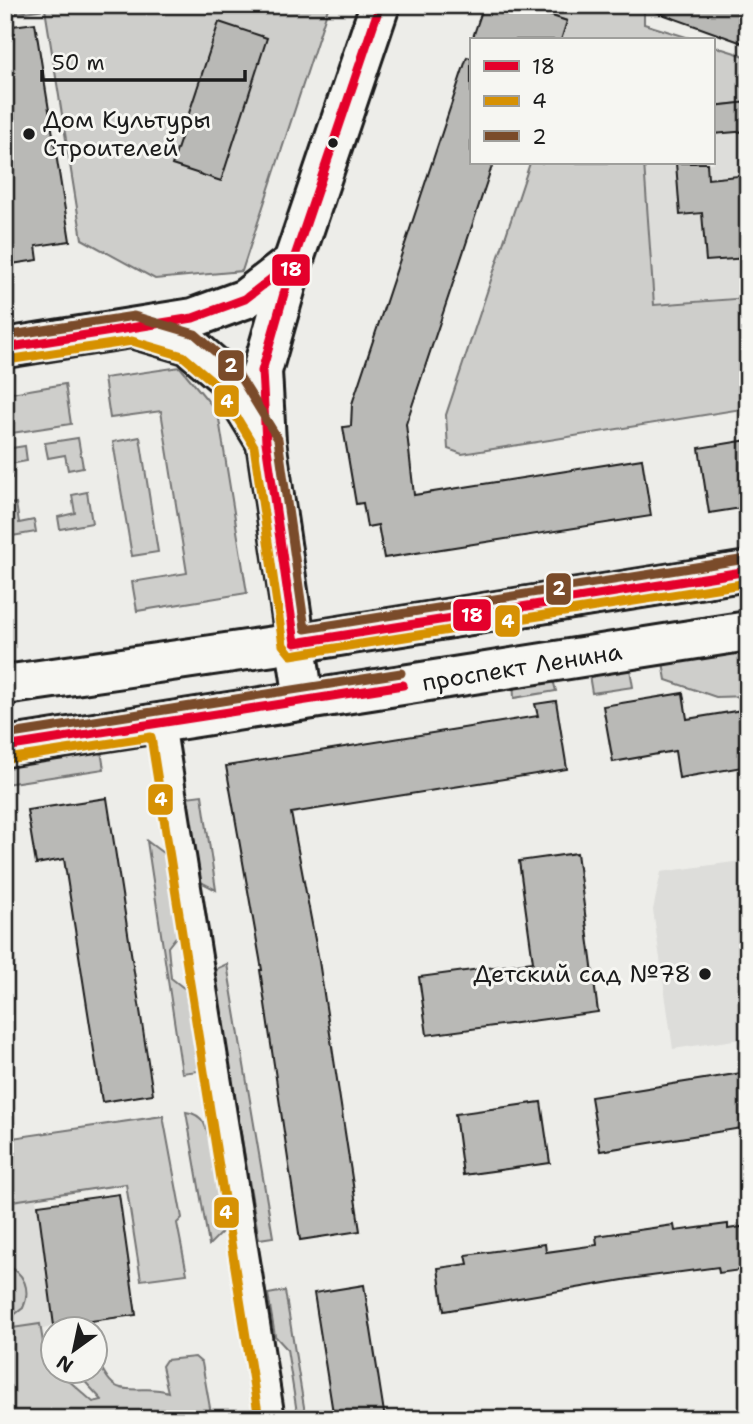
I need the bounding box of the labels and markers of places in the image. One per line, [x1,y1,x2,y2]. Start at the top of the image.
place label: Дом Культуры Строителей [43,104,211,164]
marker: Дом Культуры Строителей [21,126,37,142]
unlabelled marker [326,136,340,150]
place label: Детский сад №78 [473,958,691,990]
marker: Детский сад №78 [697,966,713,982]

